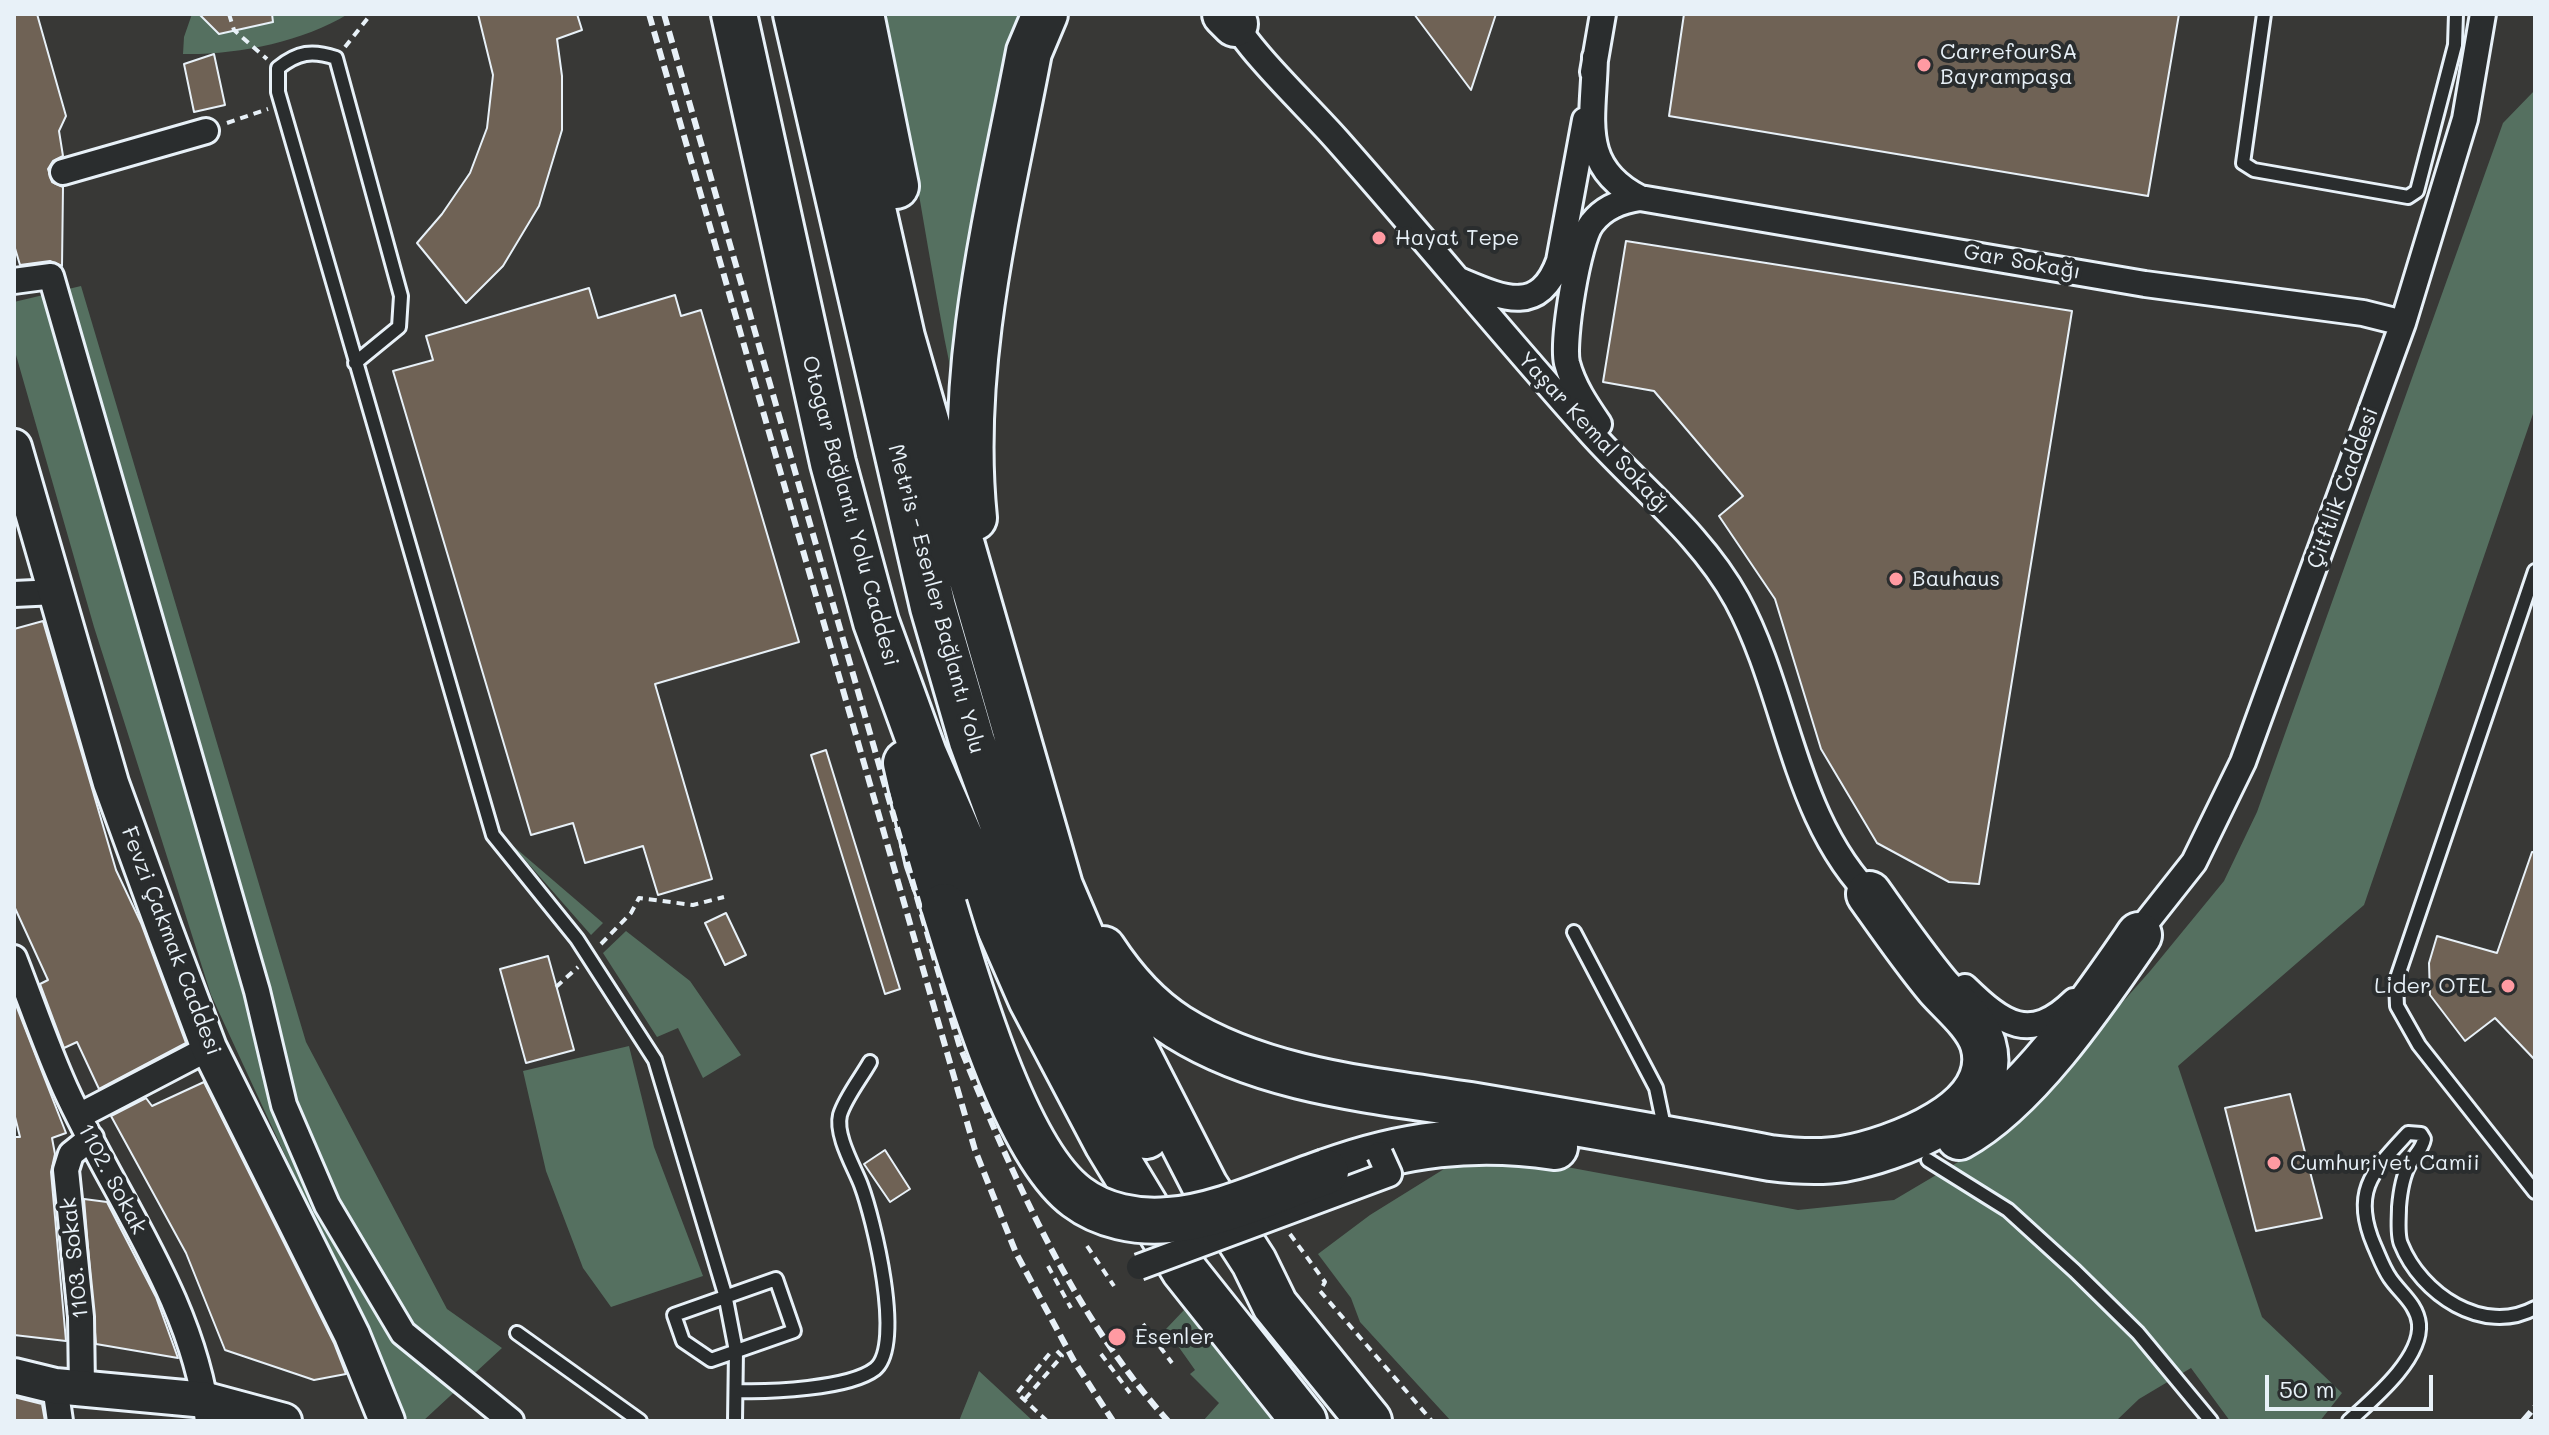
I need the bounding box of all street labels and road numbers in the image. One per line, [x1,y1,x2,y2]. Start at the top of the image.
street label: Gar Sokağı [1961,239,2083,285]
street label: Yaşar Kemal Sokağı [1512,347,1676,519]
street label: Otogar Bağlantı Yolu Caddesi [796,353,904,669]
street label: Çitftlik Caddesi [2302,404,2384,572]
street label: Metris - Esenler Bağlantı Yolu [882,441,990,757]
street label: Fevzi Çakmak Caddesi [115,823,227,1059]
street label: 1102. Sokak [72,1119,152,1239]
street label: 1103. Sokak [55,1196,95,1320]

